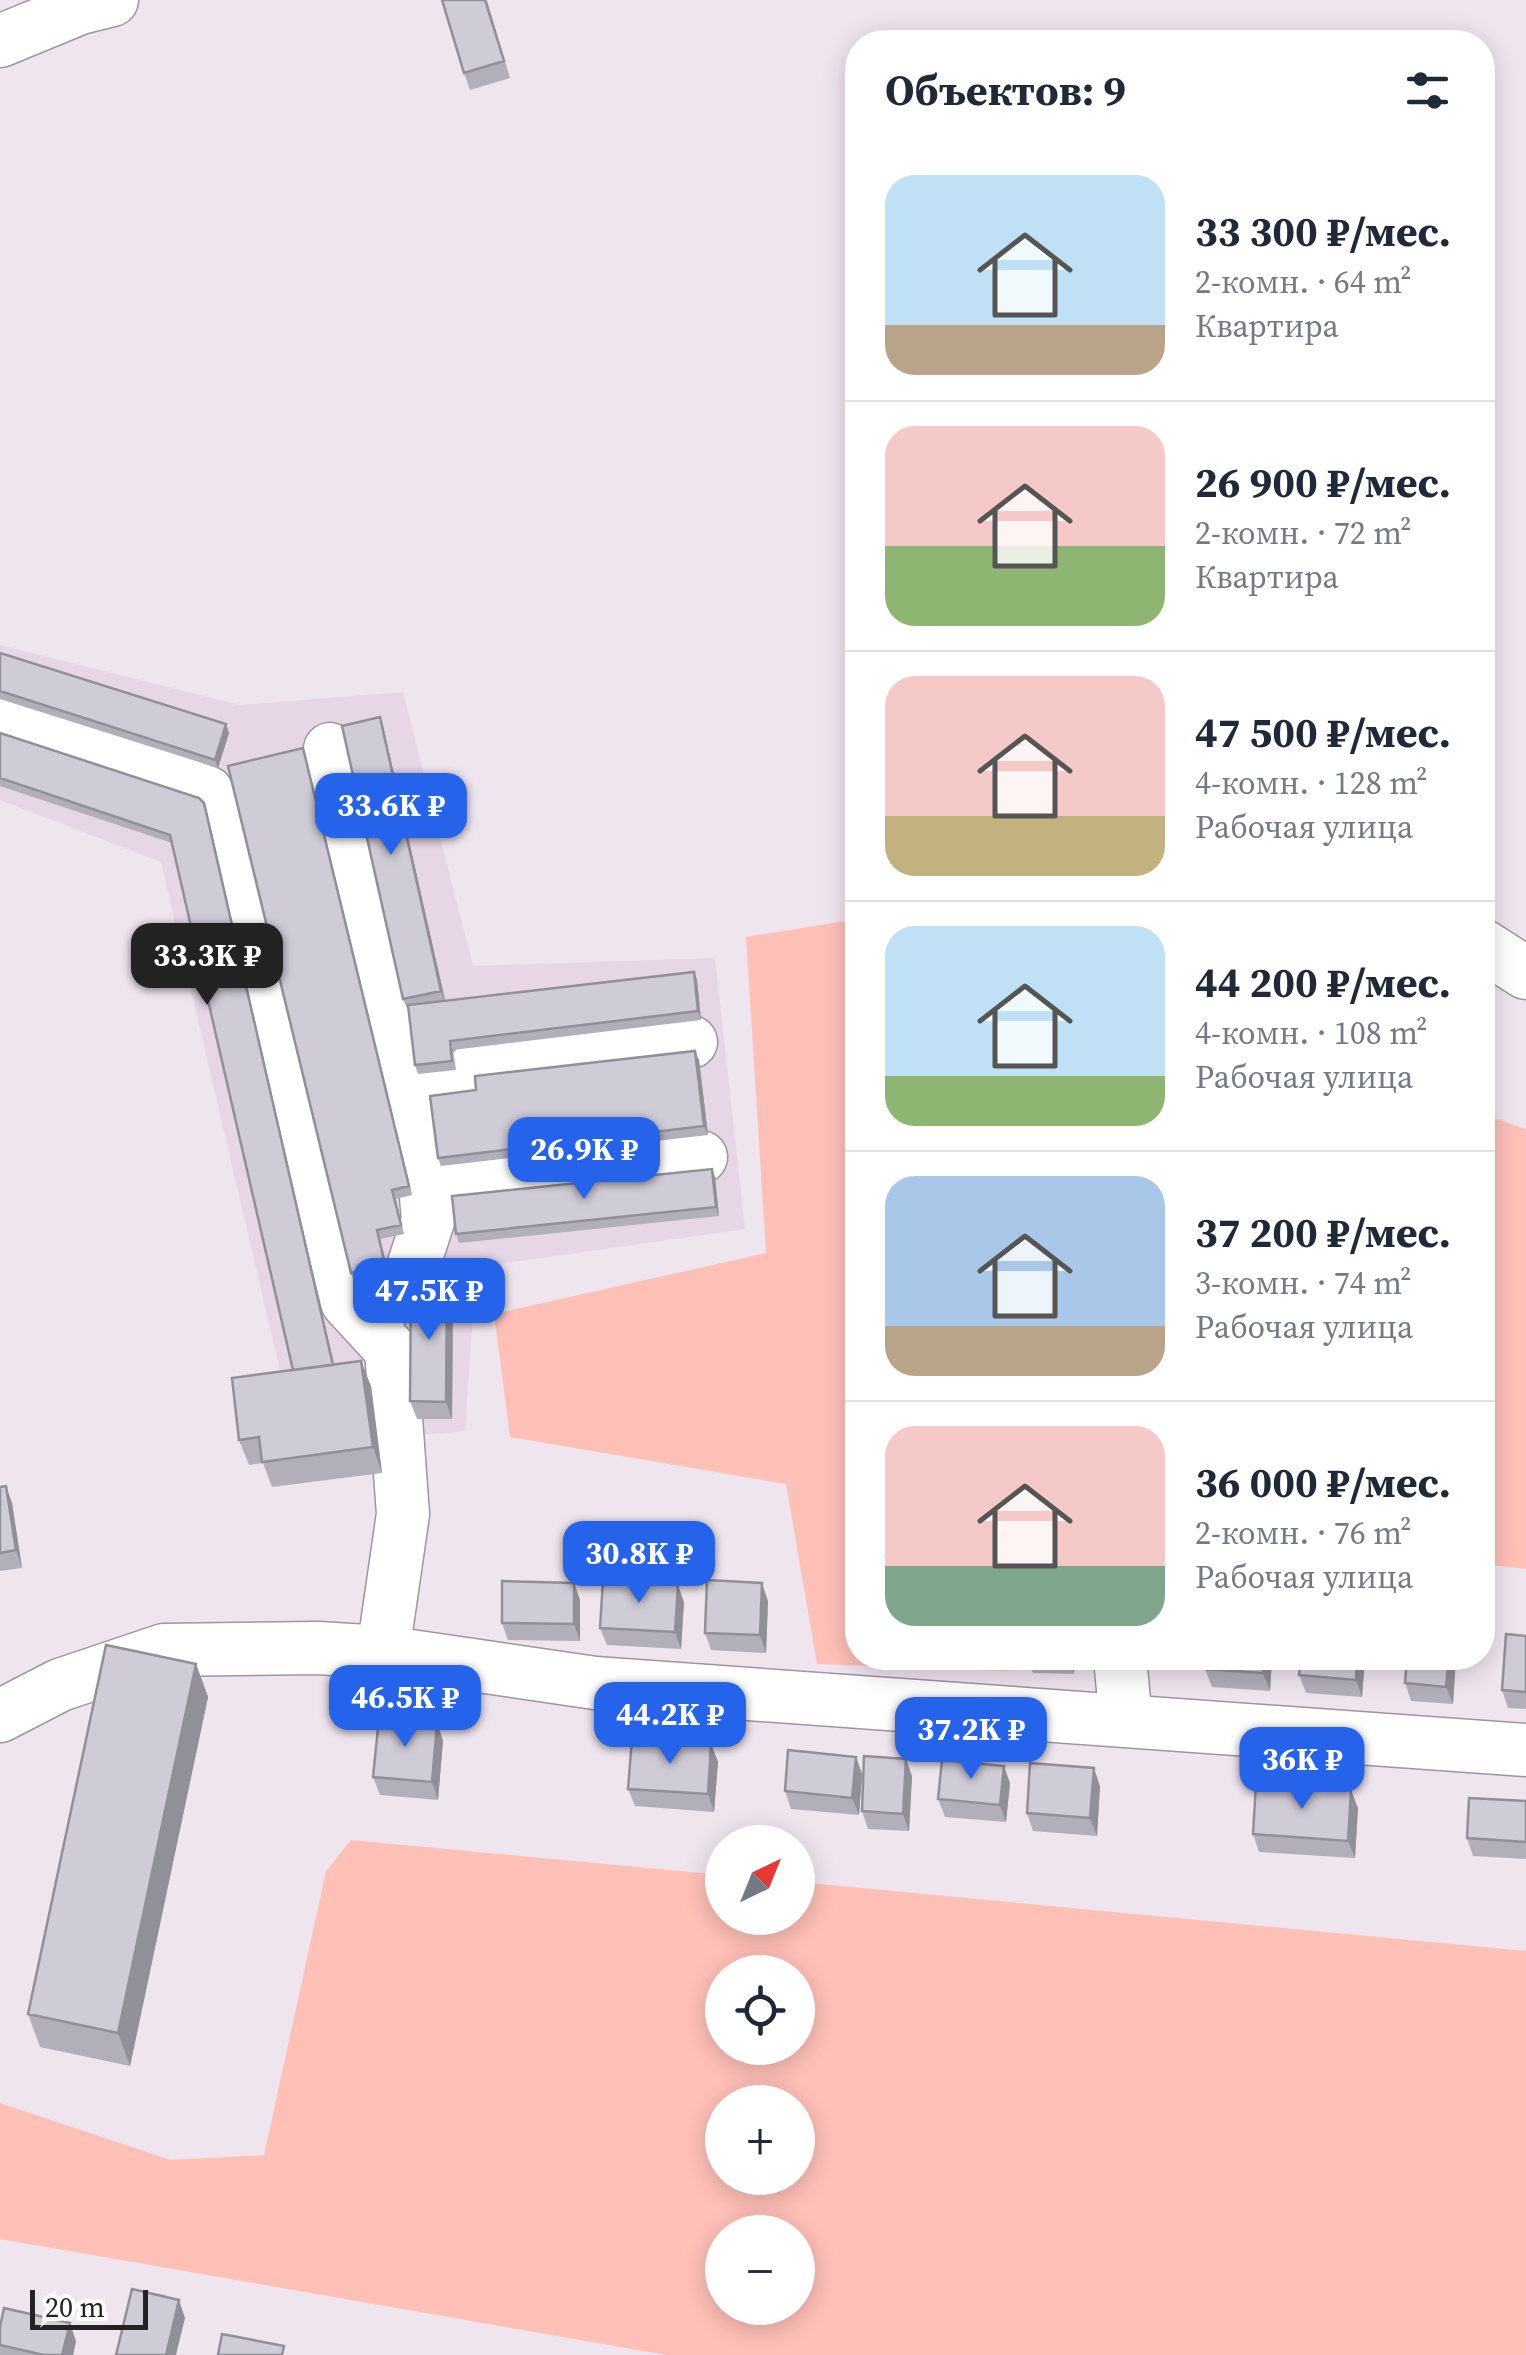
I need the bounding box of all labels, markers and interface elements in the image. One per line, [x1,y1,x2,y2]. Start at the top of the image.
text: Объектов: 9 [885,61,1126,119]
icon: filters [1400,63,1455,118]
text: 33 300 ₽/мес. [1195,202,1451,260]
icon: home [965,215,1085,335]
text: 2-комн. · 64 m² [1195,260,1412,304]
text: Квартира [1195,304,1339,348]
text: 26 900 ₽/мес. [1195,453,1451,511]
icon: home [965,466,1085,586]
text: 2-комн. · 72 m² [1195,511,1412,555]
text: Квартира [1195,555,1339,599]
text: 47 500 ₽/мес. [1195,703,1451,761]
icon: home [965,716,1085,836]
text: 4-комн. · 128 m² [1195,761,1428,805]
pin: 33.6K ₽ [299,773,483,858]
text: 33.6K ₽ [337,783,445,827]
text: Рабочая улица [1195,805,1413,849]
pin: 33.3K ₽ [115,923,299,1008]
text: 33.3K ₽ [153,933,261,977]
text: 44 200 ₽/мес. [1195,953,1451,1011]
icon: home [965,966,1085,1086]
text: 4-комн. · 108 m² [1195,1011,1428,1055]
text: Рабочая улица [1195,1055,1413,1099]
pin: 26.9K ₽ [492,1117,676,1202]
text: 26.9K ₽ [530,1127,638,1171]
text: 37 200 ₽/мес. [1195,1203,1451,1261]
icon: home [965,1216,1085,1336]
pin: 47.5K ₽ [337,1258,521,1343]
text: 3-комн. · 74 m² [1195,1261,1412,1305]
text: 47.5K ₽ [375,1268,483,1312]
text: Рабочая улица [1195,1305,1413,1349]
text: 36 000 ₽/мес. [1195,1453,1451,1511]
icon: home [965,1466,1085,1586]
text: 2-комн. · 76 m² [1195,1511,1412,1555]
pin: 30.8K ₽ [547,1521,731,1606]
text: 30.8K ₽ [585,1531,693,1575]
text: Рабочая улица [1195,1555,1413,1599]
pin: 46.5K ₽ [313,1665,497,1750]
text: 46.5K ₽ [351,1675,459,1719]
pin: 44.2K ₽ [578,1682,762,1767]
text: 44.2K ₽ [616,1692,724,1736]
pin: 37.2K ₽ [879,1697,1063,1782]
text: 37.2K ₽ [917,1707,1025,1751]
pin: 36K ₽ [1232,1727,1372,1812]
text: 36K ₽ [1261,1737,1343,1781]
north arrow [705,1825,815,1935]
map controls [705,1825,815,2325]
button: locate [705,1955,815,2065]
button: + [705,2085,815,2195]
button: − [705,2215,815,2325]
scale bar [30,2285,148,2330]
text: 20 m [45,2288,105,2326]

